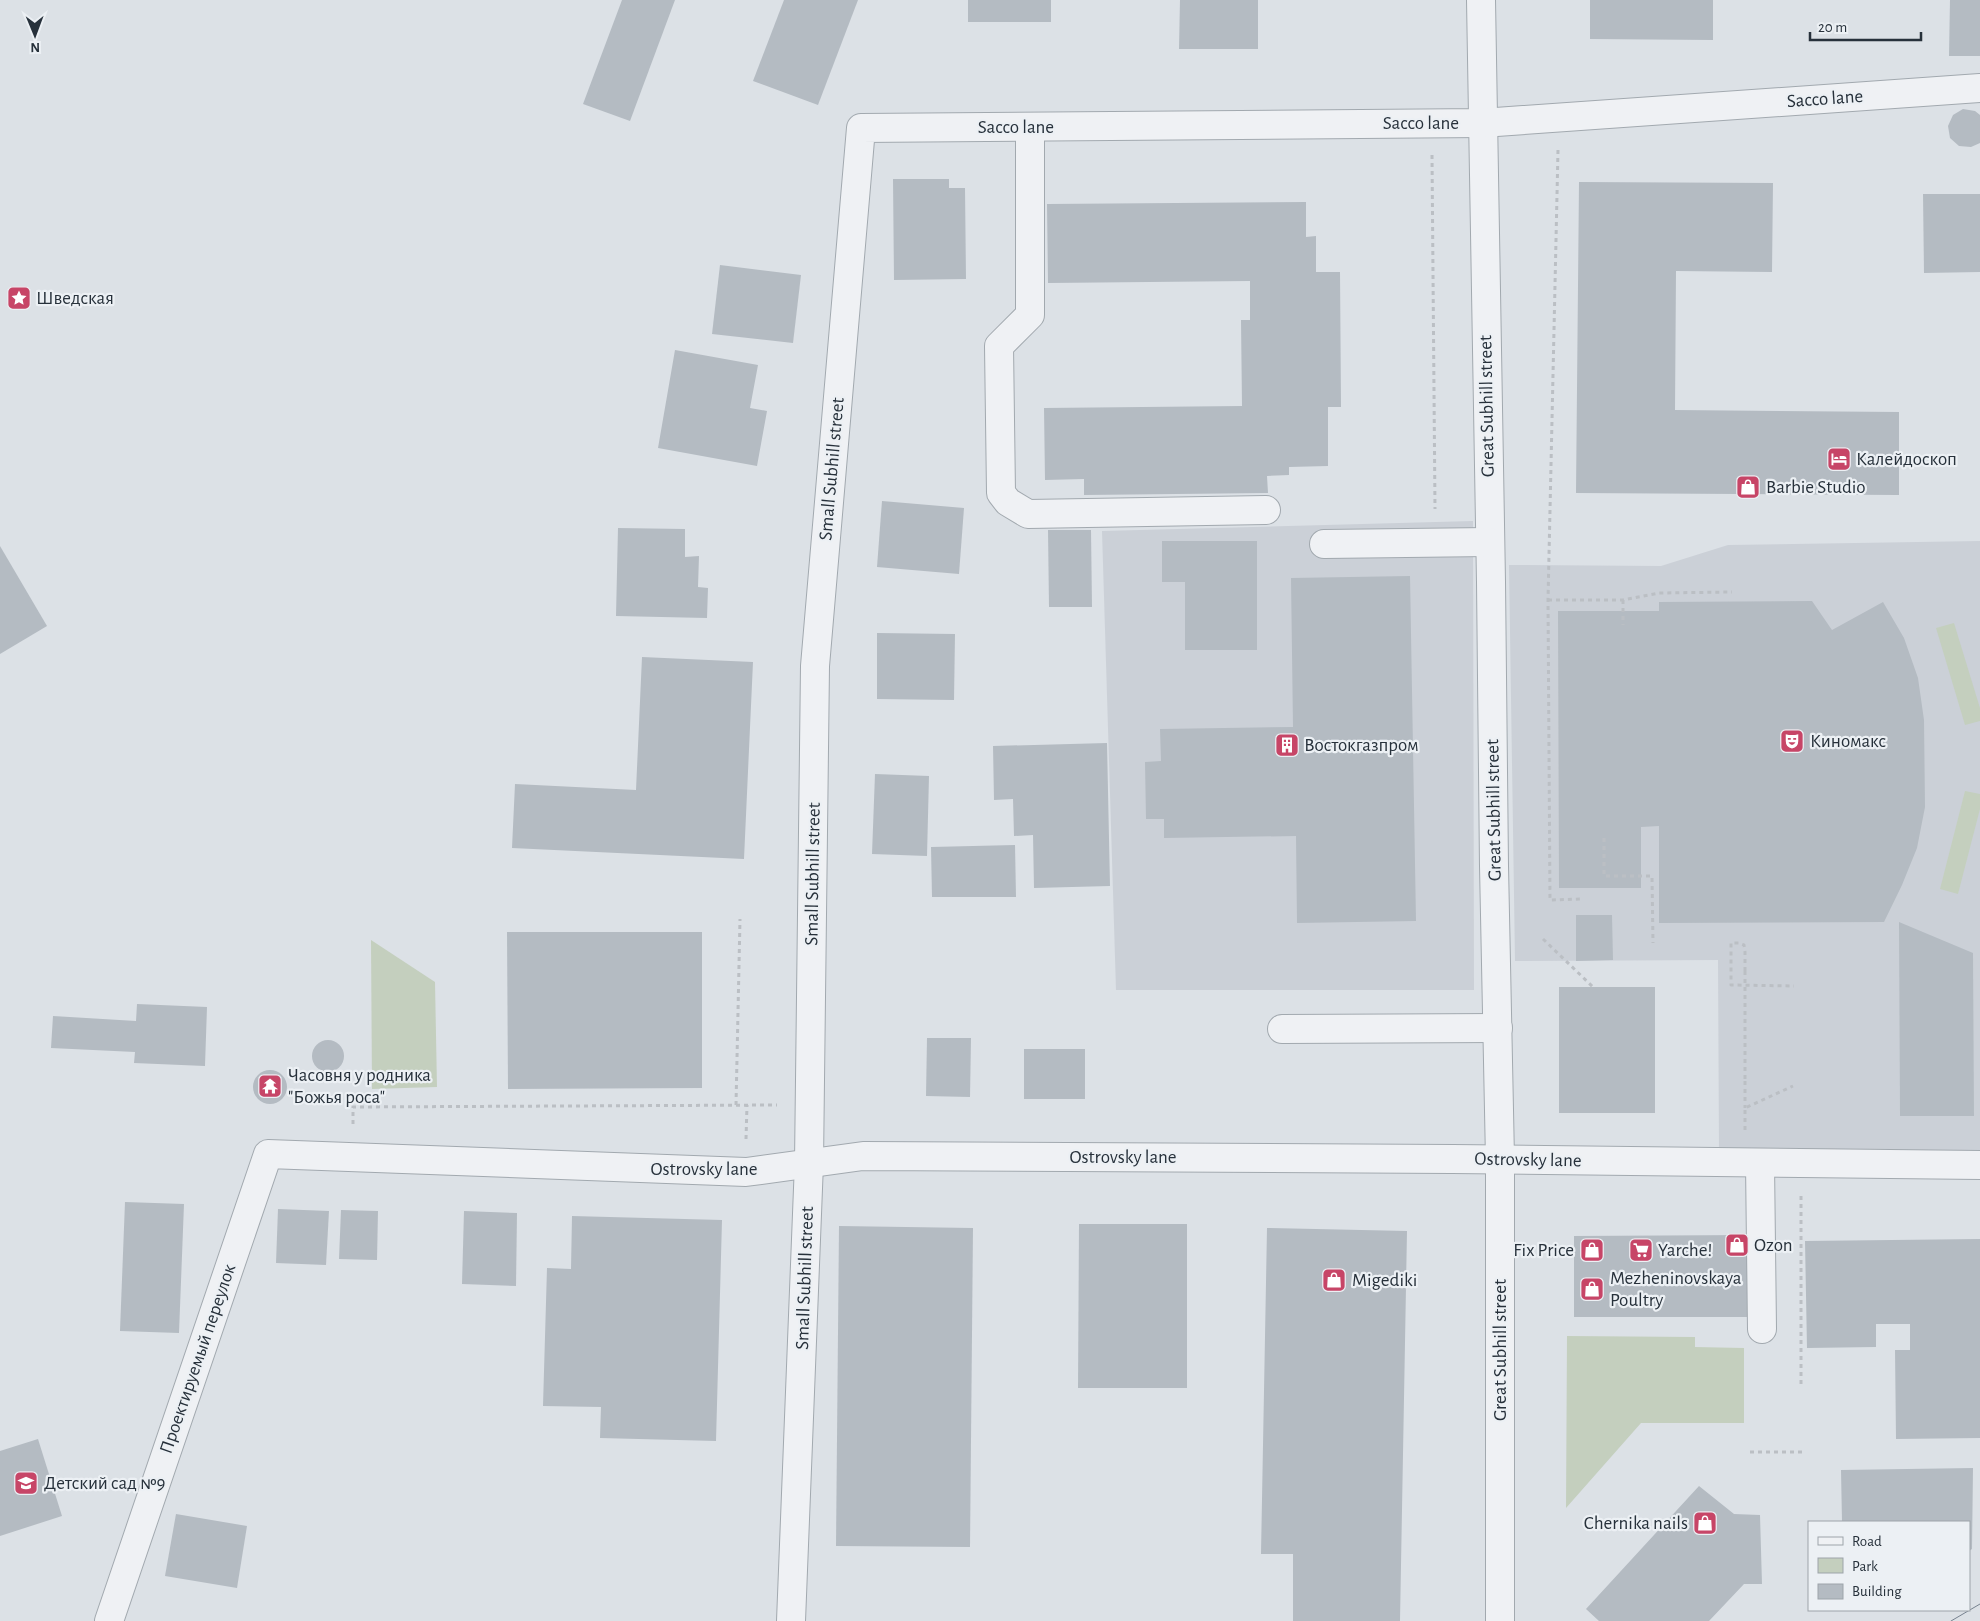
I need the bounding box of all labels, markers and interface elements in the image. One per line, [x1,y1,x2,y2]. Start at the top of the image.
north arrow [10,10,60,60]
scale bar [1810,10,1921,42]
text: 20 m [1818,20,1847,35]
text: N [30,40,40,54]
street label: Sacco lane [1786,87,1864,111]
street label: Sacco lane [1383,114,1459,133]
street label: Sacco lane [978,118,1054,137]
place icon: Шведская [6,285,32,311]
place label: Шведская [36,289,114,308]
street label: Great Subhill street [1476,335,1498,477]
street label: Small Subhill street [816,397,848,541]
hotel icon: Калейдоскоп [1826,446,1852,472]
place label: Калейдоскоп [1856,450,1957,469]
shop icon: Barbie Studio [1735,474,1761,500]
place label: Barbie Studio [1766,478,1866,497]
theatre icon: Киномакс [1779,728,1805,754]
building icon: Востокгазпром [1274,732,1300,758]
place label: Киномакс [1810,732,1886,751]
place label: Востокгазпром [1304,736,1419,755]
street label: Great Subhill street [1483,739,1505,881]
street label: Small Subhill street [802,802,824,946]
place label: Часовня у родника "Божья роса" [288,1066,431,1107]
temple icon: Часовня у родника "Божья роса" [257,1073,283,1099]
street label: Ostrovsky lane [1069,1148,1177,1167]
street label: Ostrovsky lane [1474,1150,1582,1170]
street label: Ostrovsky lane [650,1160,758,1179]
street label: Small Subhill street [793,1206,817,1350]
shop icon: Ozon [1724,1232,1750,1258]
place label: Ozon [1754,1236,1793,1255]
shop icon: Fix Price [1579,1237,1605,1263]
supermarket icon: Yarche! [1628,1237,1654,1263]
place label: Fix Price [1513,1241,1574,1260]
place label: Yarche! [1658,1241,1712,1260]
street label: Проектируемый переулок [157,1261,240,1456]
shop icon: Migediki [1321,1267,1347,1293]
place label: Mezheninovskaya Poultry [1610,1269,1742,1310]
place label: Migediki [1352,1271,1417,1290]
shop icon: Mezheninovskaya Poultry [1579,1276,1605,1302]
street label: Great Subhill street [1491,1279,1510,1421]
school or university icon: Детский сад №9 [13,1470,39,1496]
place label: Детский сад №9 [44,1474,165,1493]
shop icon: Chernika nails [1692,1510,1718,1536]
place label: Chernika nails [1584,1514,1688,1533]
legend [1808,1521,1970,1611]
text: Road [1852,1534,1882,1549]
text: Park [1852,1559,1878,1574]
text: Building [1852,1584,1902,1599]

